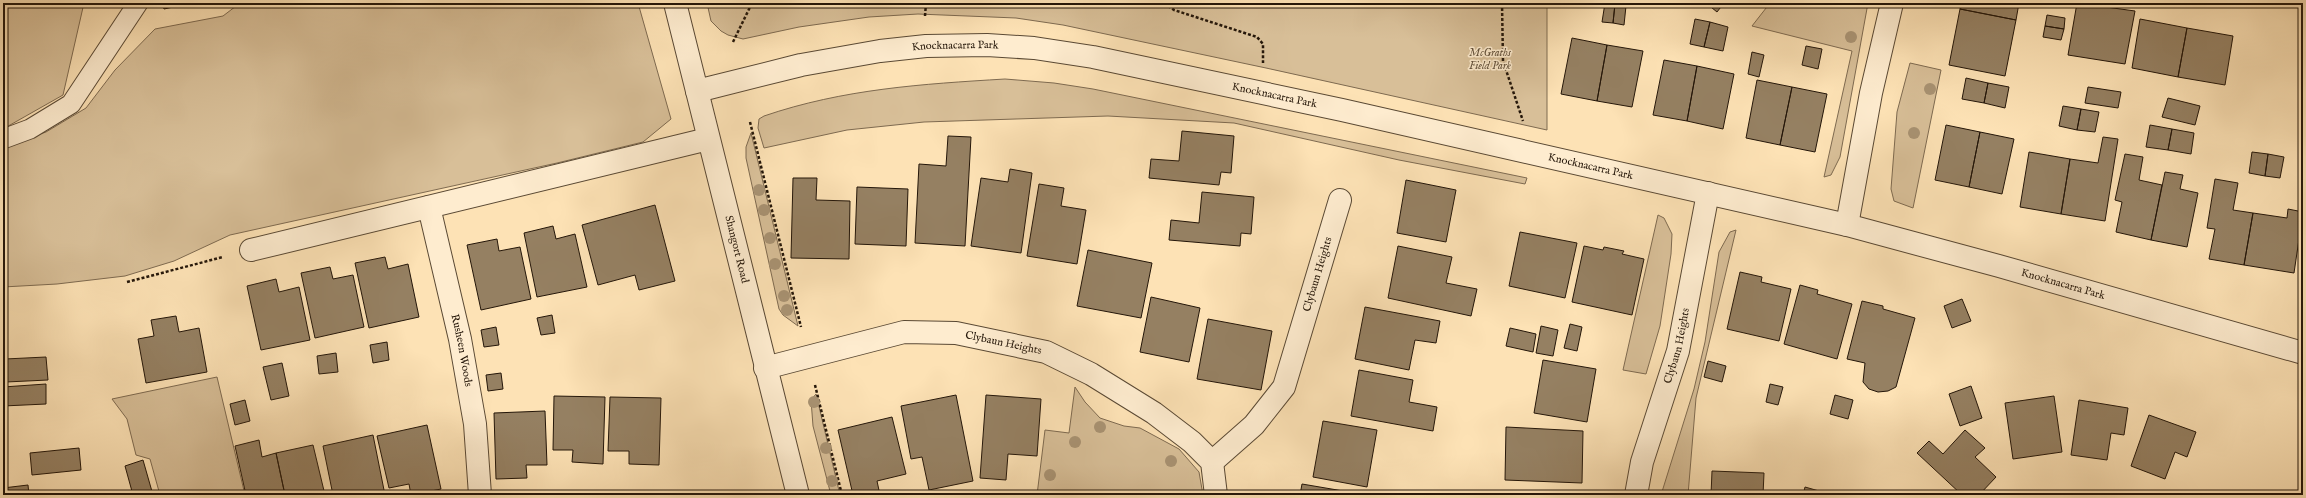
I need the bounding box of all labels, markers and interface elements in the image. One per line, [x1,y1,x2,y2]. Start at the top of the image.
street label: Knocknacarra Park [911,38,999,54]
park label: McGraths Field Park [1469,46,1512,73]
street label: Knocknacarra Park [1231,80,1318,112]
street label: Knocknacarra Park [1547,150,1635,183]
street label: Shangort Road [721,214,752,285]
street label: Clybaun Heights [1300,235,1336,314]
street label: Knocknacarra Park [2019,266,2107,303]
street label: Clybaun Heights [1661,307,1693,386]
street label: Rusheen Woods [447,313,475,388]
street label: Clybaun Heights [964,328,1043,358]

